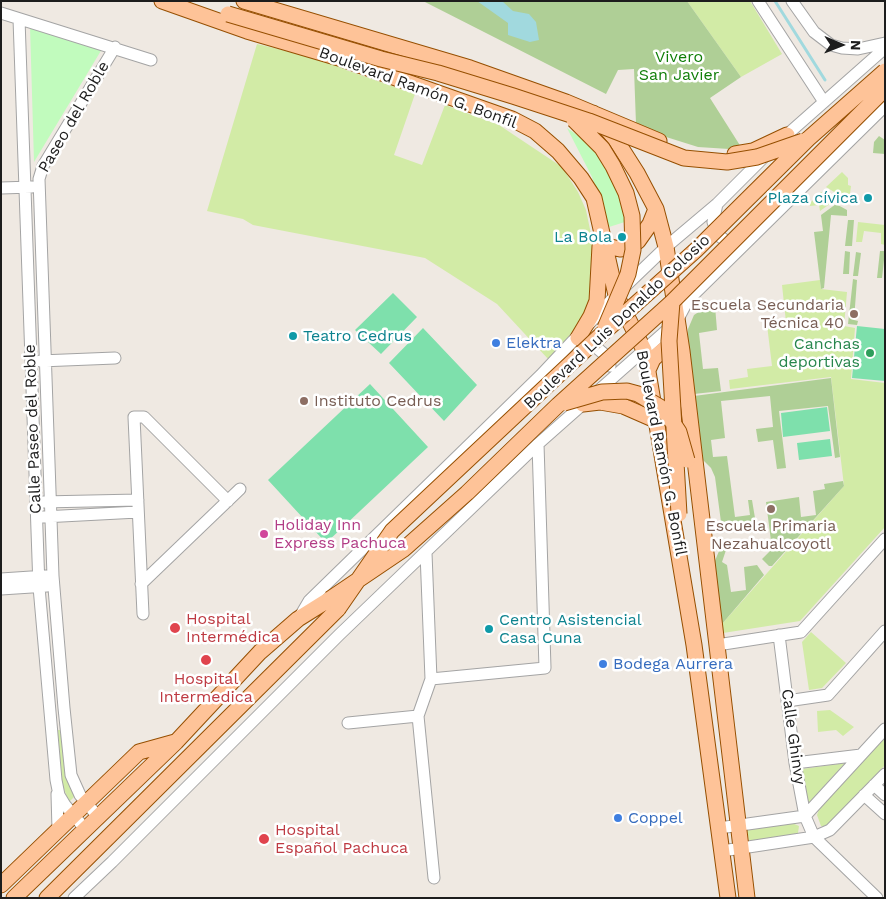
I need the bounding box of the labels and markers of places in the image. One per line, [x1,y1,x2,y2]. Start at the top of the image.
place label: Plaza cívica [767,188,858,208]
marker: Plaza cívica [862,192,874,204]
place label: La Bola [554,227,612,247]
marker: La Bola [616,231,628,243]
place label: Escuela Secundaria Técnica 40 [691,295,844,333]
marker: Escuela Secundaria Técnica 40 [848,308,860,320]
place label: Teatro Cedrus [303,326,412,346]
marker: Teatro Cedrus [287,330,299,342]
place label: Elektra [506,333,561,353]
place label: Canchas deportivas [778,334,860,372]
marker: Elektra [490,337,502,349]
marker: Canchas deportivas [864,347,876,359]
place label: Instituto Cedrus [314,391,441,411]
marker: Instituto Cedrus [298,395,310,407]
marker: Escuela Primaria Nezahualcoyotl [765,503,777,515]
place label: Holiday Inn Express Pachuca [274,515,406,553]
place label: Escuela Primaria Nezahualcoyotl [706,516,836,554]
marker: Holiday Inn Express Pachuca [258,528,270,540]
place label: Hospital Intermédica [186,609,280,647]
place label: Centro Asistencial Casa Cuna [499,610,642,648]
marker: Hospital Intermédica [168,621,182,635]
marker: Centro Asistencial Casa Cuna [483,623,495,635]
marker: Hospital Intermedica [199,653,213,667]
place label: Bodega Aurrera [613,654,733,674]
marker: Bodega Aurrera [597,658,609,670]
place label: Hospital Intermedica [159,669,253,707]
place label: Coppel [628,808,683,828]
marker: Coppel [612,812,624,824]
place label: Hospital Español Pachuca [275,820,408,858]
marker: Hospital Español Pachuca [257,832,271,846]

